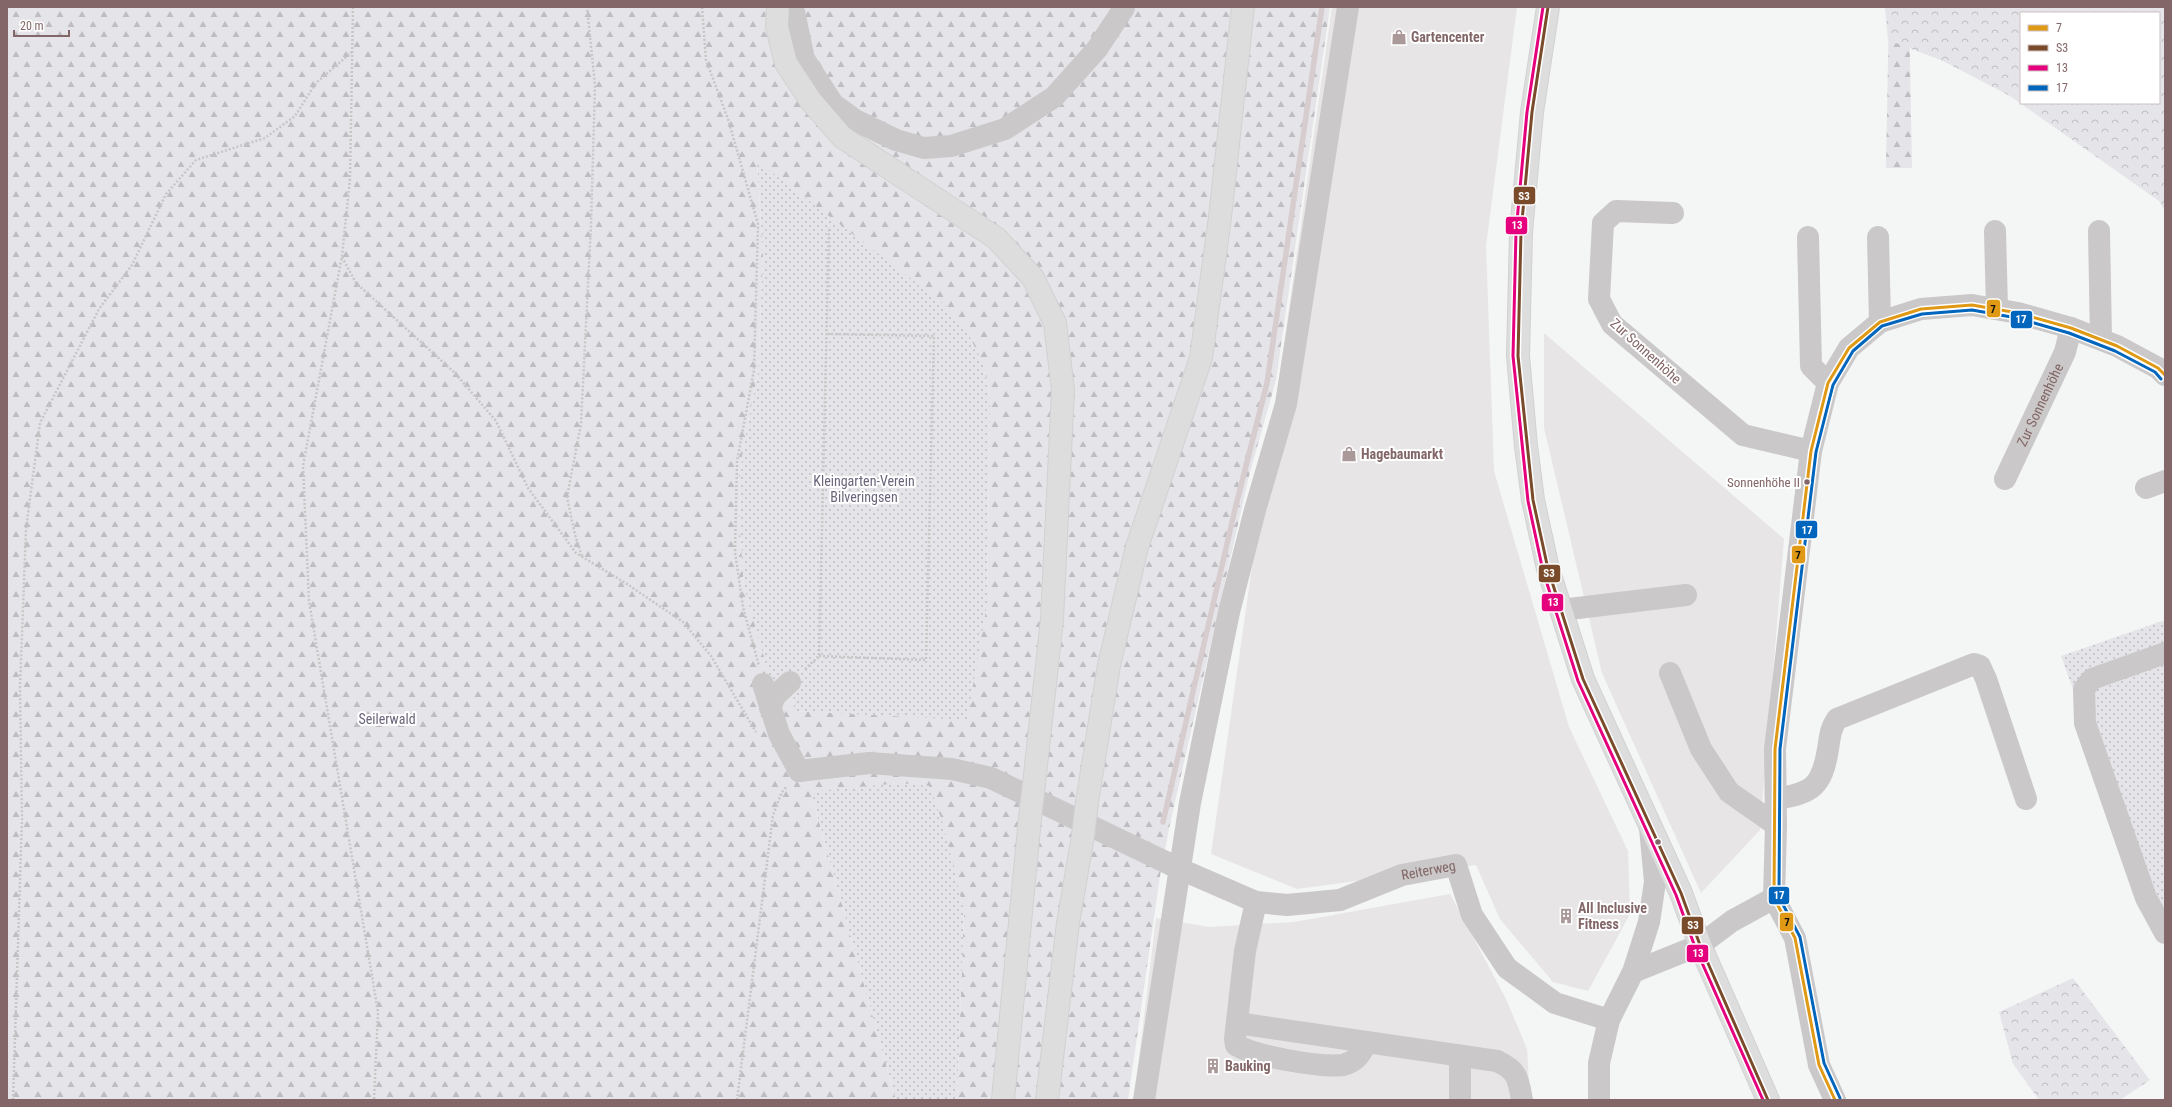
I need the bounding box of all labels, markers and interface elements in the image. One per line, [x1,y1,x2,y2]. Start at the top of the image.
scale bar [14,12,69,38]
legend [2020,12,2160,104]
text: 20 m [20,19,44,33]
text: 7 [2056,21,2062,35]
shop icon: Gartencenter [1390,28,1408,46]
place label: Gartencenter [1411,29,1485,45]
text: S3 [2056,41,2068,55]
text: 13 [2056,61,2068,75]
text: 17 [2056,81,2068,95]
line badge: S3 [1513,186,1536,205]
text: S3 [1518,190,1530,203]
line badge: 13 [1505,216,1528,235]
text: 13 [1511,219,1523,232]
line badge: 7 [1986,299,2001,318]
text: 7 [1990,303,1996,316]
line badge: 17 [2010,310,2033,329]
text: 17 [2015,313,2027,326]
street label: Zur Sonnenhöhe [1607,315,1685,387]
street label: Zur Sonnenhöhe [2014,360,2067,449]
shop icon: Hagebaumarkt [1340,445,1358,463]
place label: Hagebaumarkt [1361,446,1443,462]
park label: Kleingarten-Verein Bilveringsen [813,473,915,505]
place label: Sonnenhöhe II [1727,475,1800,490]
marker: Sonnenhöhe II [1802,477,1812,487]
line badge: 17 [1795,520,1818,539]
text: 17 [1801,524,1813,537]
line badge: 7 [1791,545,1806,564]
text: 7 [1795,549,1801,562]
line badge: S3 [1538,564,1561,583]
text: S3 [1543,567,1555,580]
line badge: 13 [1541,593,1564,612]
text: 13 [1547,596,1559,609]
park label: Seilerwald [358,711,416,727]
unlabelled marker [1653,837,1663,847]
street label: Reiterweg [1400,857,1457,883]
line badge: 17 [1768,886,1790,905]
text: 17 [1773,889,1785,902]
place label: All Inclusive Fitness [1578,900,1647,932]
building icon: All Inclusive Fitness [1557,907,1575,925]
line badge: 7 [1779,912,1794,932]
line badge: S3 [1681,916,1704,935]
text: 7 [1784,916,1790,929]
text: S3 [1687,919,1699,932]
line badge: 13 [1686,944,1709,963]
text: 13 [1692,947,1704,960]
building icon: Bauking [1204,1057,1222,1075]
place label: Bauking [1225,1058,1271,1074]

